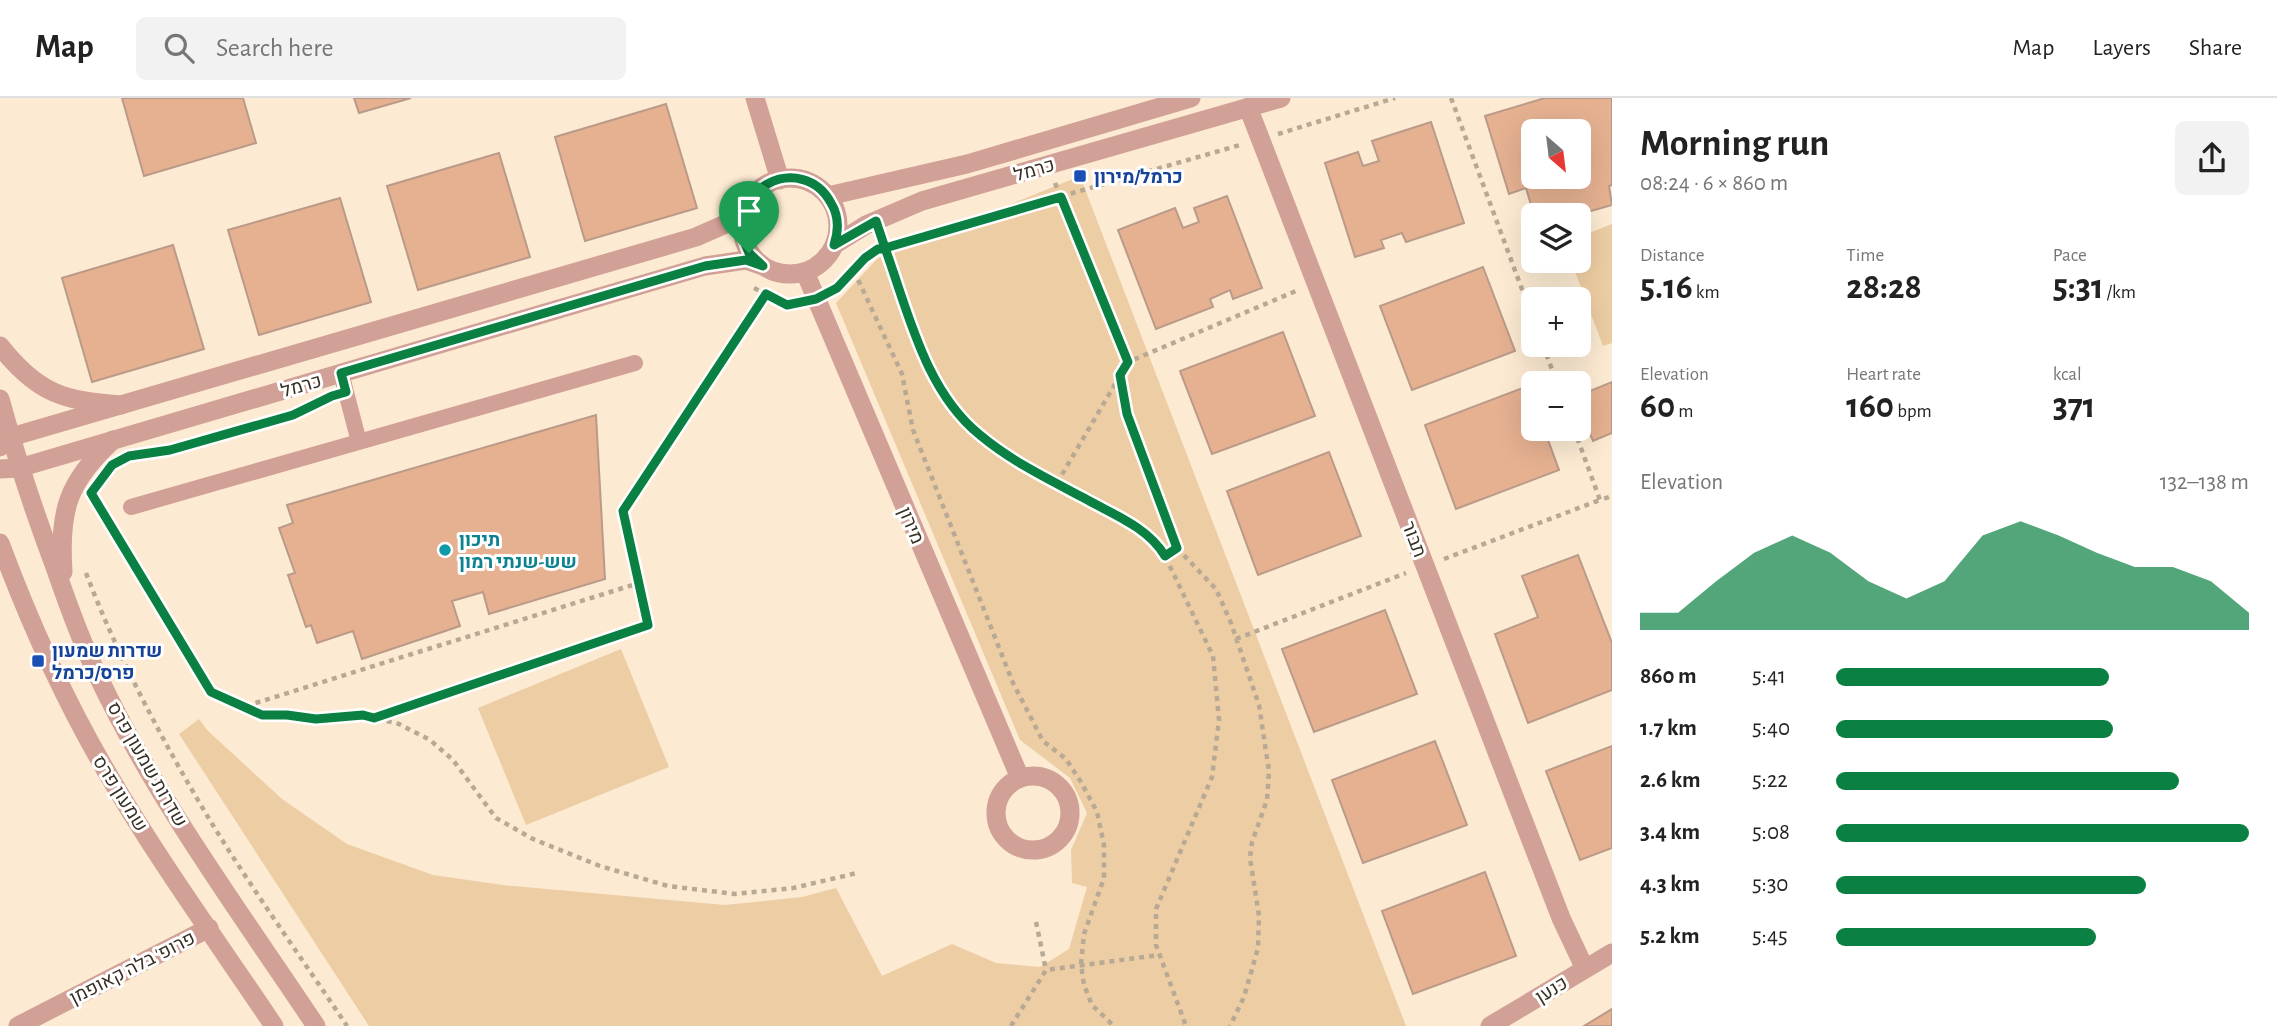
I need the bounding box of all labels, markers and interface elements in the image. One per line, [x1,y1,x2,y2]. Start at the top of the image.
search box [136,17,626,80]
icon: search [160,29,198,67]
text: Map [35,31,94,64]
text: Search here [216,35,334,61]
text: Map [2012,36,2054,60]
text: Layers [2092,36,2151,60]
text: Share [2189,36,2242,60]
north arrow [1521,119,1591,189]
map controls [1521,119,1591,441]
button: share [2175,121,2249,195]
text: Morning run [1640,125,1829,163]
street label: כרמל [1012,156,1057,185]
marker: כרמל/מירון [1072,168,1088,184]
place label: כרמל/מירון [1094,168,1183,187]
text: 08:24 · 6 × 860 m [1640,172,1788,195]
pin [719,181,779,253]
icon: arrive [730,192,768,230]
button: layers [1521,203,1591,273]
text: Distance [1640,246,1704,265]
text: Time [1846,246,1884,265]
text: Pace [2053,246,2087,265]
text: 5.16 [1640,270,1693,305]
text: 28:28 [1846,270,1922,305]
text: 5:31 [2053,270,2103,305]
text: km [1693,283,1720,302]
text: /km [2103,283,2136,302]
button: + [1521,287,1591,357]
text: Elevation [1640,365,1709,384]
text: Heart rate [1846,365,1921,384]
text: kcal [2053,365,2082,384]
button: − [1521,371,1591,441]
street label: כרמל [279,372,324,401]
text: 60 [1640,389,1675,424]
text: 160 [1846,389,1894,424]
text: 371 [2053,389,2095,424]
text: m [1675,402,1693,421]
text: bpm [1894,402,1932,421]
text: Elevation [1640,471,1723,494]
text: 132–138 m [2160,471,2249,494]
street label: מירון [894,504,927,547]
street label: תבור [1398,519,1429,560]
place label: תיכון שש-שנתי רמון [459,531,577,572]
marker: תיכון שש-שנתי רמון [437,542,453,558]
place label: שדרות שמעון פרס/כרמל [52,642,162,683]
marker: שדרות שמעון פרס/כרמל [30,653,46,669]
text: 860 m [1640,665,1696,688]
text: 5:41 [1752,665,1786,688]
street label: שדרות שמעון פרס [103,697,193,831]
text: 1.7 km [1640,717,1697,740]
text: 5:40 [1752,717,1790,740]
street label: שמעון פרס [89,751,153,835]
text: 2.6 km [1640,769,1701,792]
text: 5:22 [1752,769,1788,792]
text: 3.4 km [1640,821,1700,844]
text: 5:08 [1752,821,1790,844]
text: 4.3 km [1640,873,1700,896]
text: 5:30 [1752,873,1789,896]
text: 5.2 km [1640,925,1699,948]
text: 5:45 [1752,925,1788,948]
street label: פרופ' בלה קאופמן [67,929,199,1008]
street label: כנען [1532,973,1571,1007]

